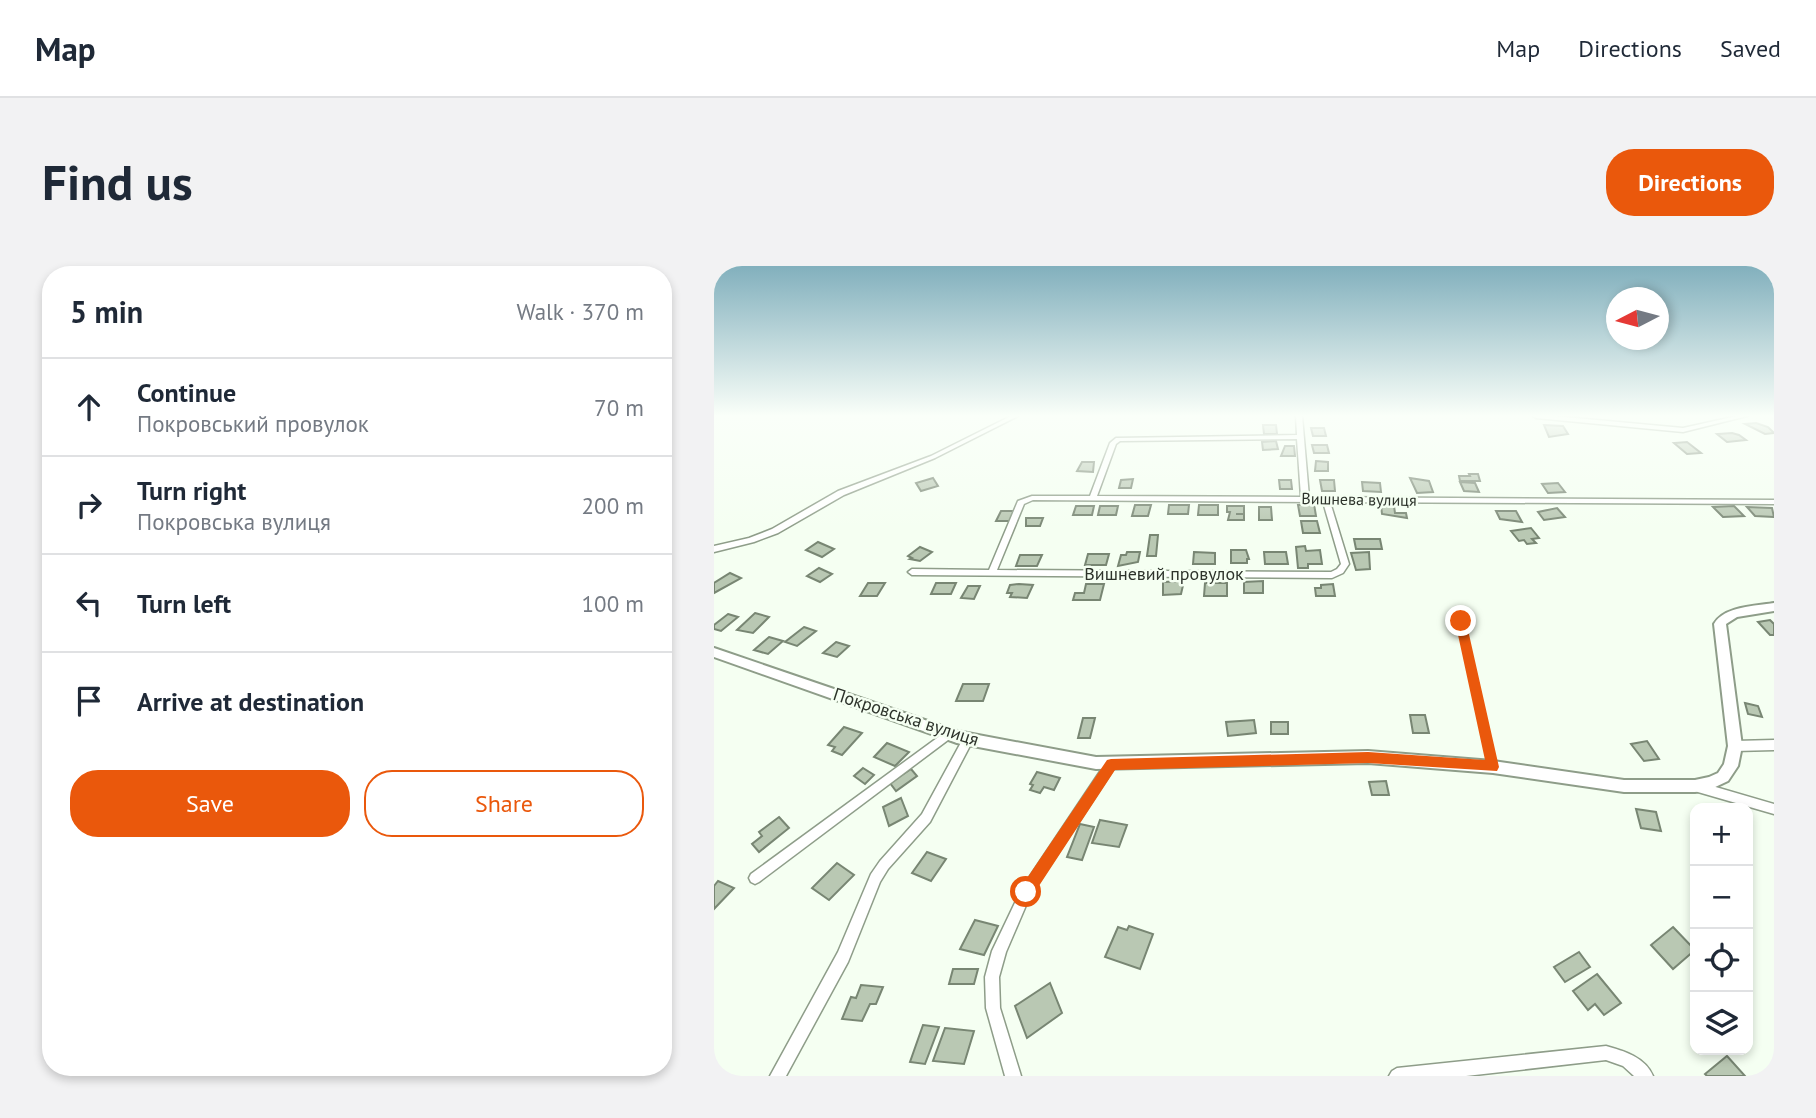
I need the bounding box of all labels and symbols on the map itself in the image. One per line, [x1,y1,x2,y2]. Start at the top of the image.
north arrow [1606,287,1669,350]
street label: Вишнева вулиця [1301,488,1417,510]
street label: Вишневий провулок [1084,562,1244,585]
route end [1445,605,1476,636]
street label: Покровська вулиця [830,682,982,751]
route start [1010,876,1041,907]

